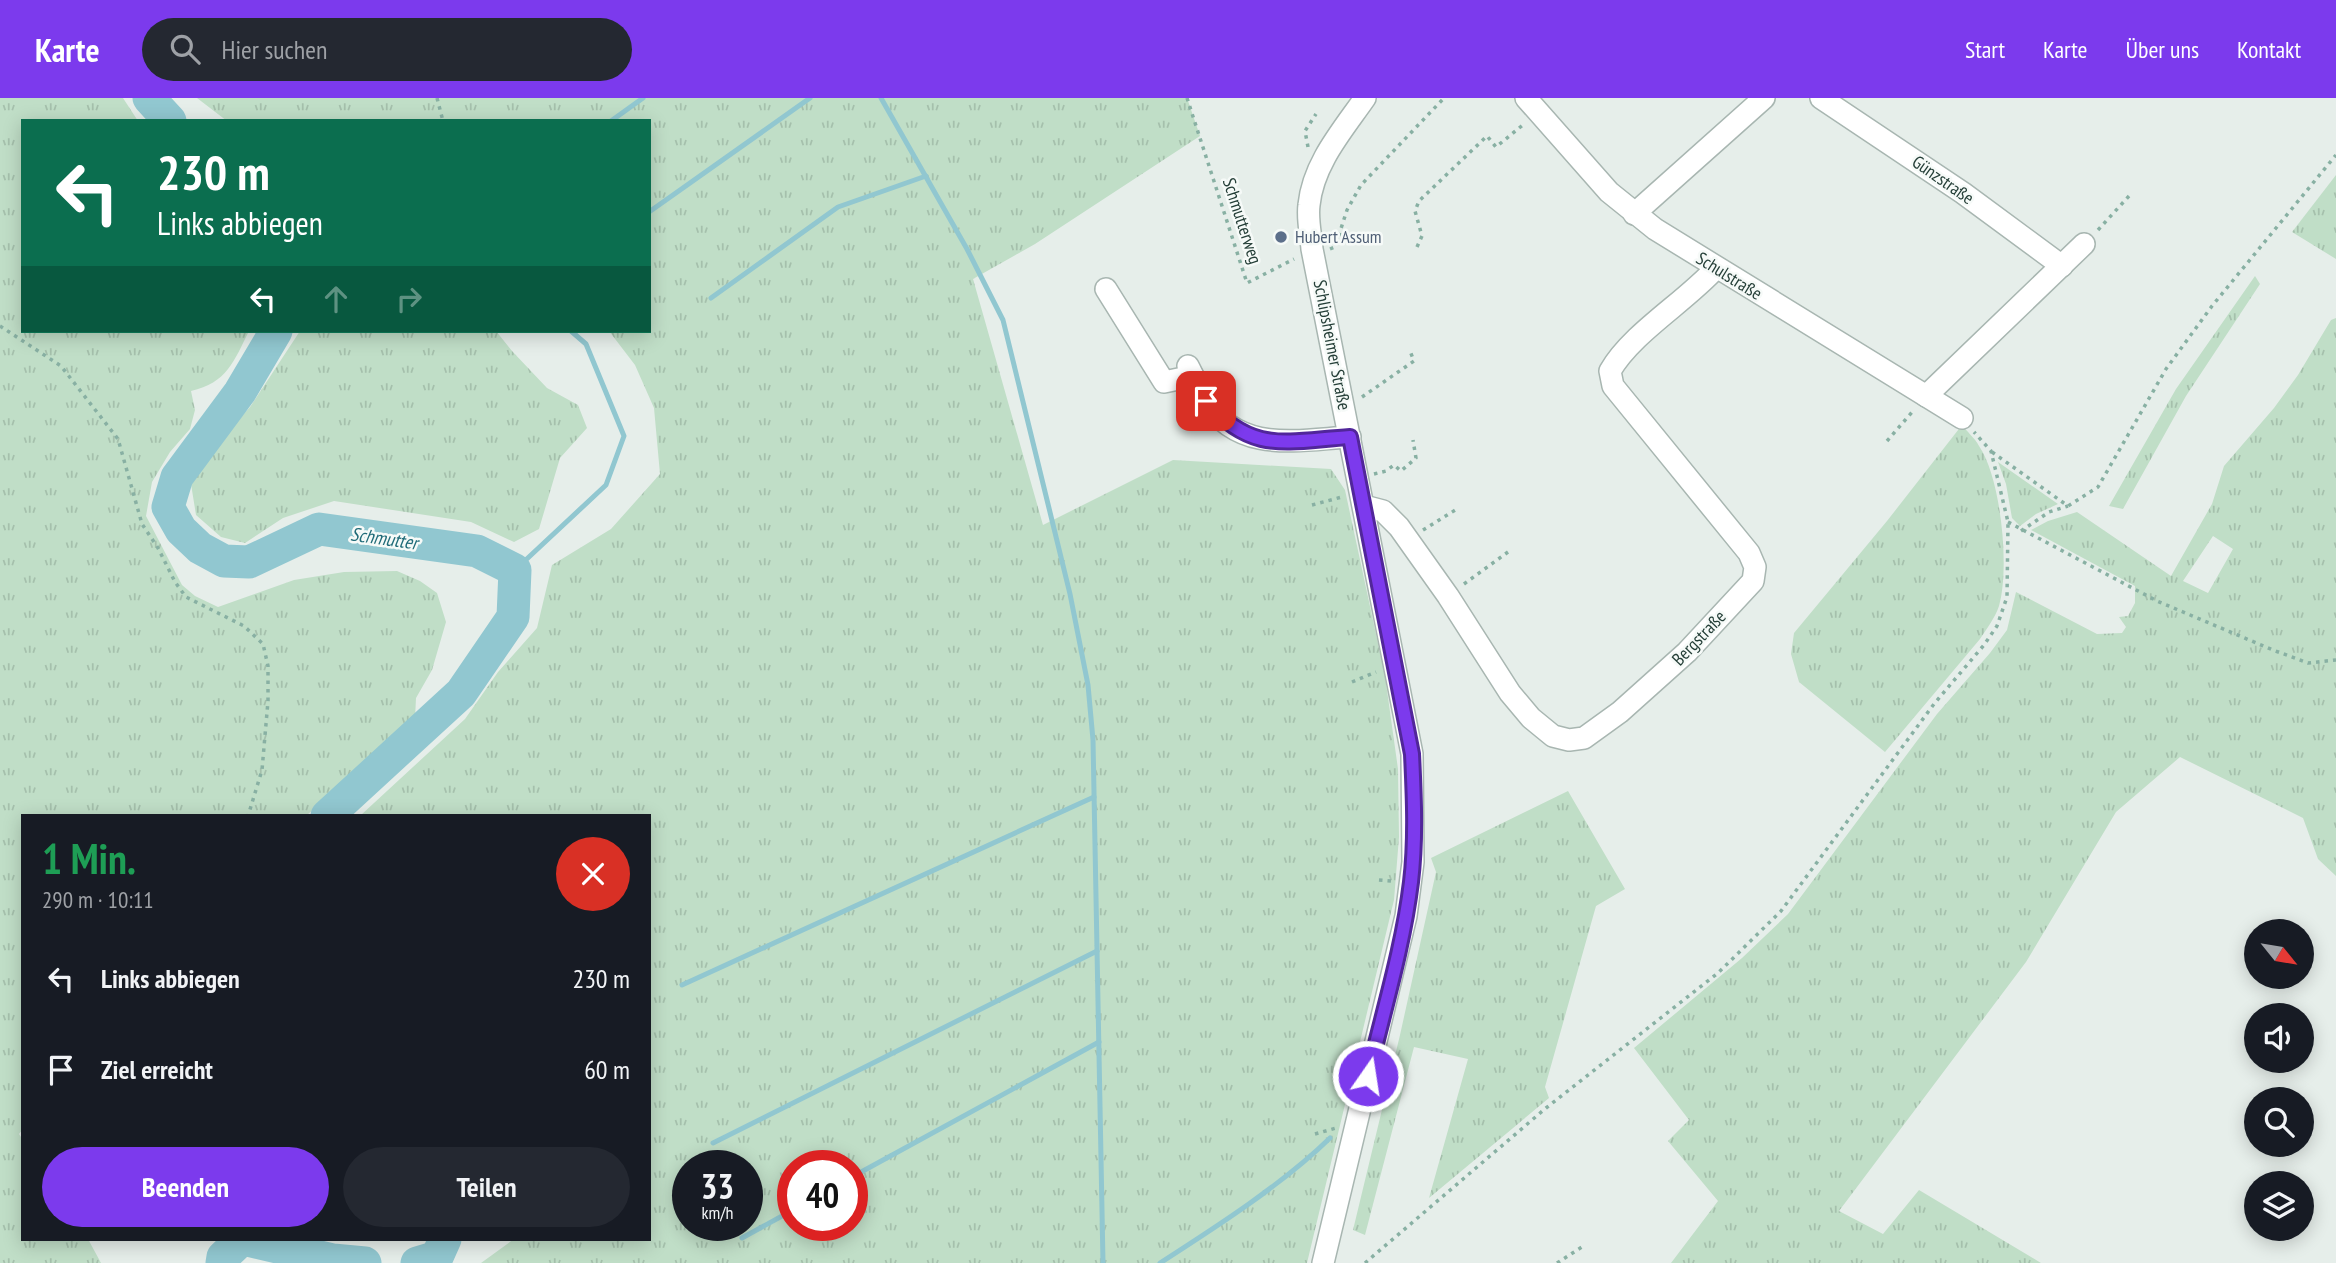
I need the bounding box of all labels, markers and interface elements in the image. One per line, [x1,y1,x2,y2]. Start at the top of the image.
search box [142,18,632,81]
text: Karte [35,28,100,71]
icon: search [166,30,204,68]
text: Hier suchen [222,33,327,66]
text: Start [1965,34,2005,65]
text: Karte [2043,34,2088,65]
text: Über uns [2126,34,2199,65]
text: Kontakt [2237,34,2301,65]
text: 230 m [157,140,270,204]
icon: left [42,147,133,238]
street label: Günzstraße [1908,150,1979,209]
street label: Schmutterweg [1218,175,1267,267]
text: Links abbiegen [157,202,323,244]
place label: Hubert Assum [1295,225,1382,248]
marker: Hubert Assum [1273,229,1289,245]
street label: Schulstraße [1692,246,1766,305]
street label: Schlipsheimer Straße [1309,278,1356,412]
icon: left [244,280,282,318]
icon: ahead [317,280,355,318]
icon: right [390,280,428,318]
pin [1176,371,1236,431]
icon: arrive [1187,382,1225,420]
water label: Schmutter [349,521,422,555]
street label: Bergstraße [1667,605,1731,670]
text: 1 Min. [42,831,136,886]
button: close [556,837,630,911]
text: 290 m · 10:11 [42,885,154,914]
north arrow [2244,919,2314,989]
map controls [2244,919,2314,1241]
icon: left [42,960,80,998]
text: Links abbiegen [101,962,240,995]
text: 230 m [572,962,630,995]
button: sound [2244,1003,2314,1073]
position arrow [1331,1039,1405,1113]
icon: arrive [42,1051,80,1089]
text: Ziel erreicht [101,1053,213,1086]
text: 60 m [584,1053,630,1086]
button: search [2244,1087,2314,1157]
button: Beenden [42,1147,329,1227]
button: Teilen [343,1147,630,1227]
speed limit sign: 40 [777,1150,868,1241]
text: 33 [701,1163,734,1209]
button: layers [2244,1171,2314,1241]
text: km/h [702,1201,733,1224]

